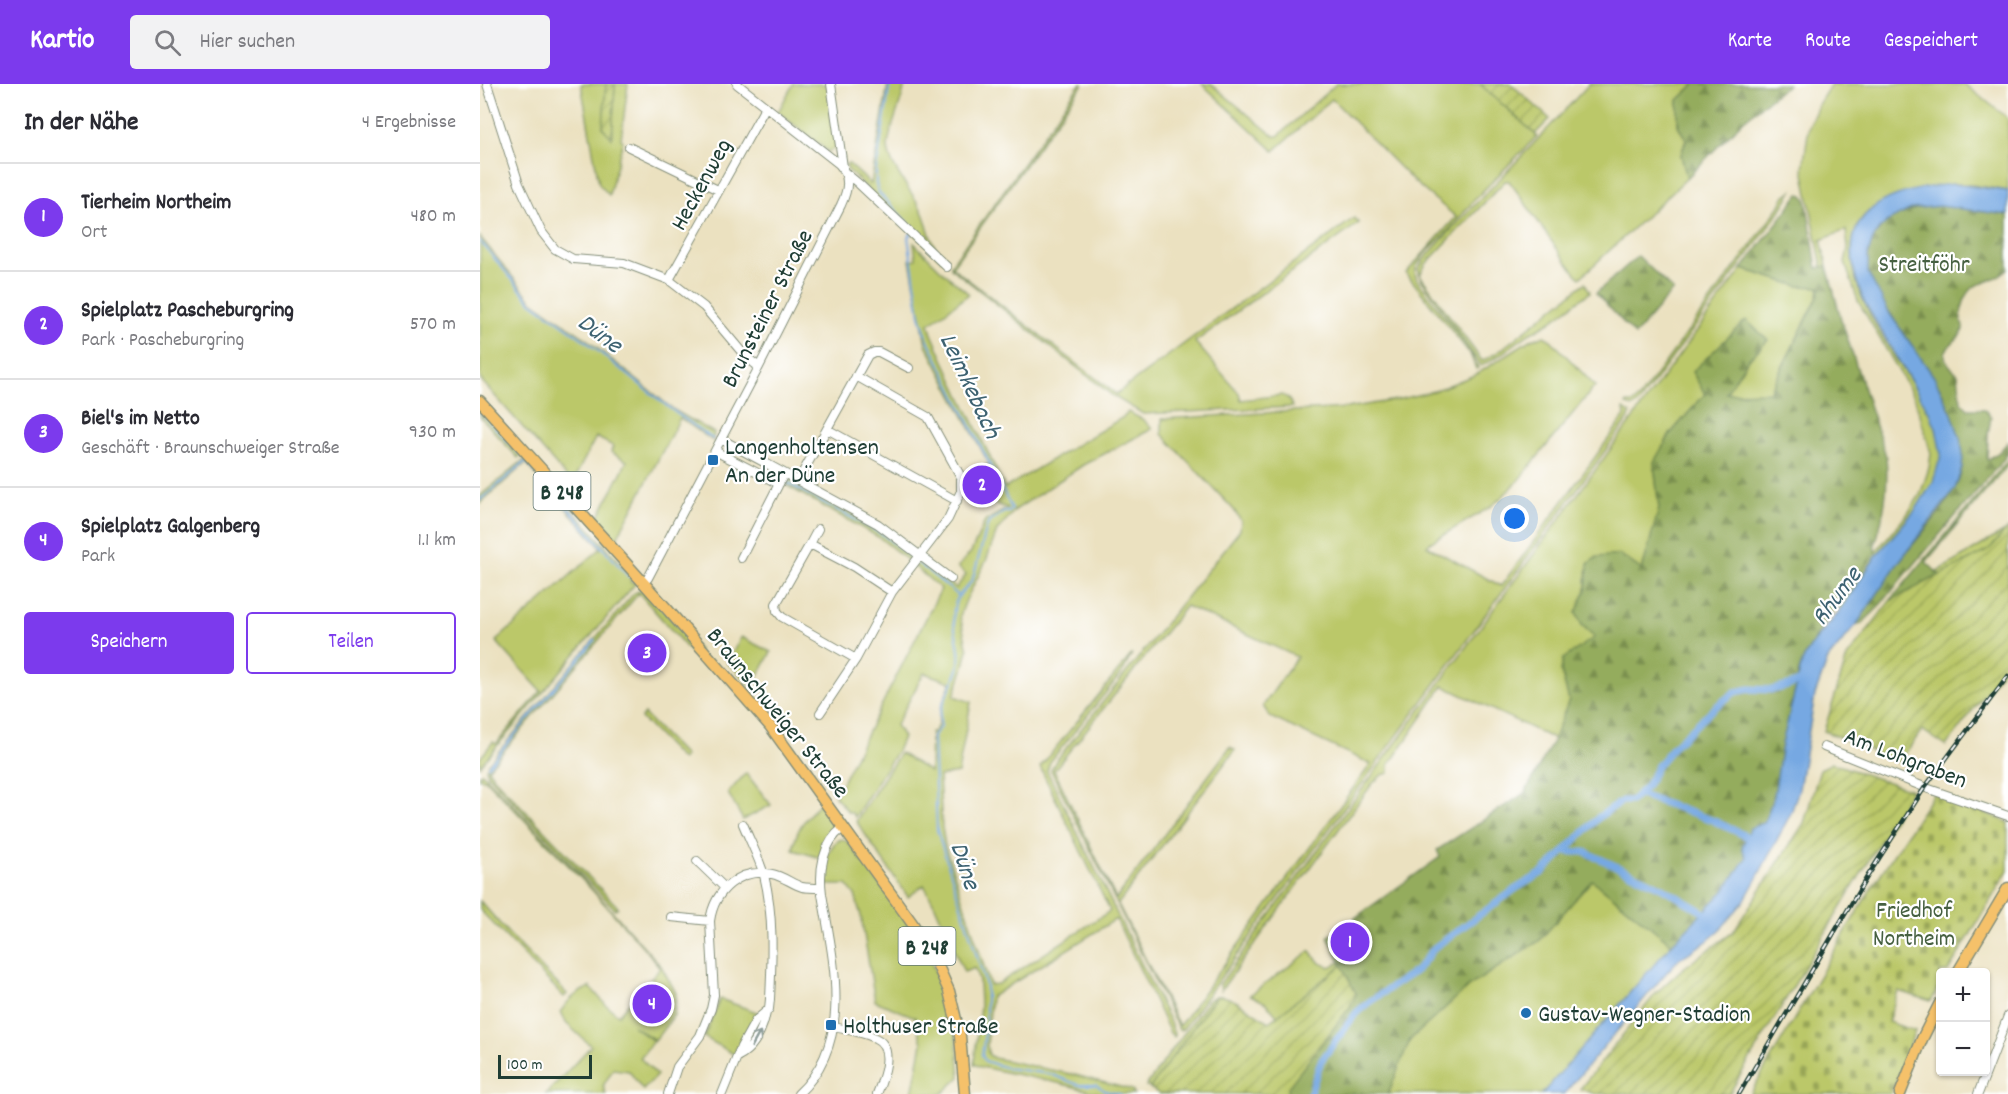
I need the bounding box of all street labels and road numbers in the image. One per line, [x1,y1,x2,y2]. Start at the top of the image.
street label: Heckenweg [663,133,742,238]
street label: Brunsteiner Straße [714,224,823,394]
road number: B 248 [534,472,590,510]
street label: Braunschweiger Straße [697,621,856,807]
street label: Am Lohgraben [1838,721,1971,799]
road number: B 248 [898,927,956,965]

